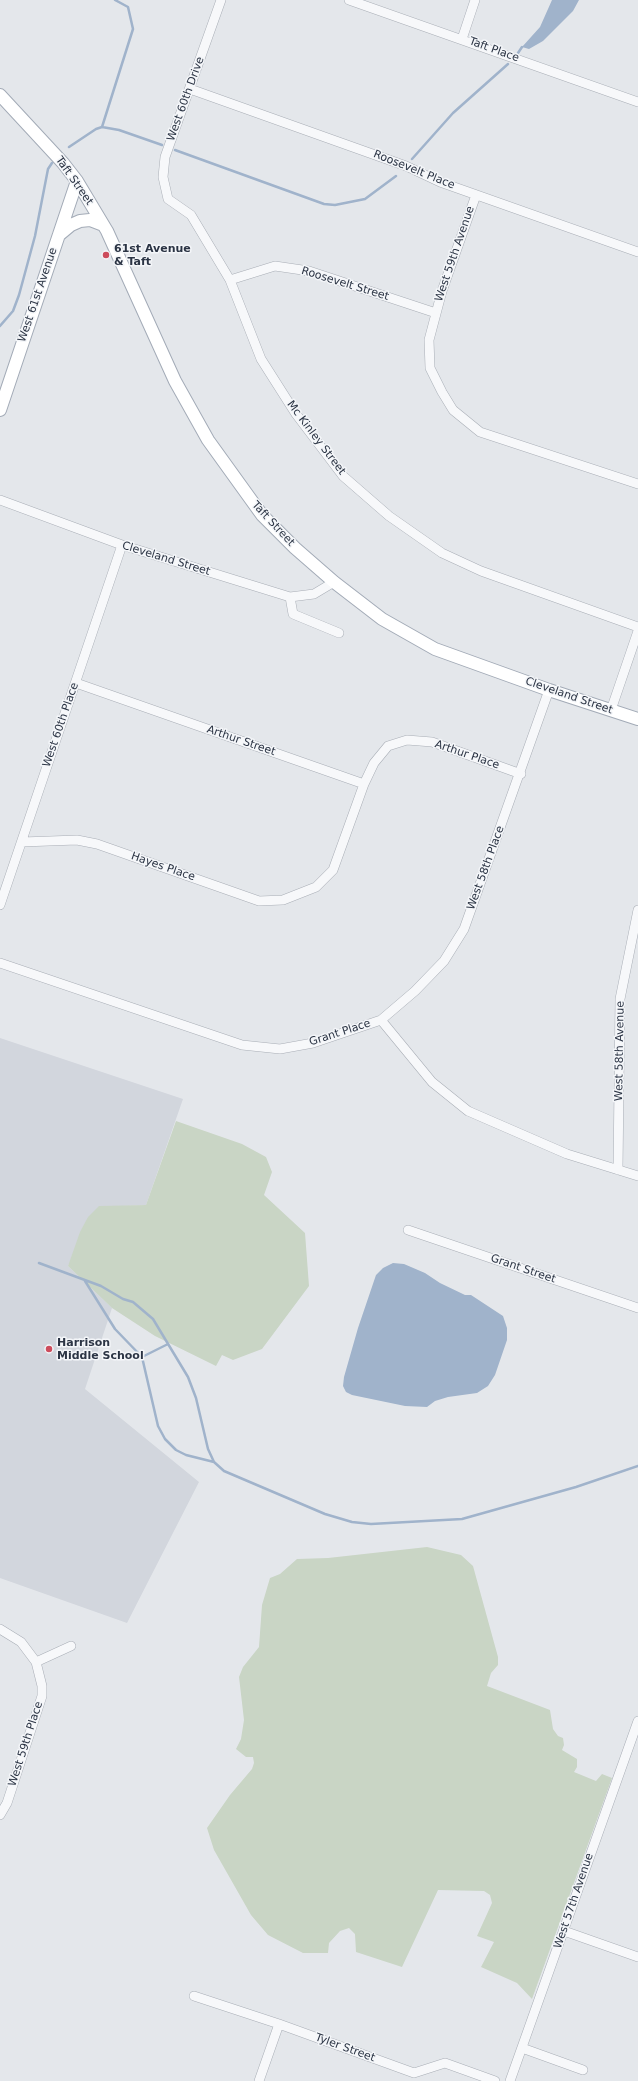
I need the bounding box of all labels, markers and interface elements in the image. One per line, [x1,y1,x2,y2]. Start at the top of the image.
street label: Taft Place [467,35,521,65]
street label: West 60th Drive [165,55,207,143]
street label: Roosevelt Place [371,148,457,192]
street label: Taft Street [52,154,96,208]
street label: West 59th Avenue [432,204,478,304]
place label: 61st Avenue & Taft [114,242,191,268]
street label: West 61st Avenue [16,246,60,344]
marker: 61st Avenue & Taft [101,250,111,260]
street label: Roosevelt Street [300,264,390,304]
street label: Mc Kinley Street [284,398,348,478]
street label: Taft Street [249,499,297,549]
street label: Cleveland Street [120,539,212,579]
street label: Cleveland Street [524,675,614,717]
street label: West 60th Place [40,681,82,769]
street label: Arthur Street [205,723,277,759]
street label: Arthur Place [433,738,501,772]
street label: West 58th Place [465,824,507,912]
street label: Hayes Place [129,850,197,884]
street label: West 58th Avenue [613,1001,627,1101]
street label: Grant Place [308,1017,372,1049]
street label: Grant Street [489,1252,557,1286]
place label: Harrison Middle School [57,1336,144,1362]
marker: Harrison Middle School [44,1344,54,1354]
street label: West 59th Place [6,1700,46,1788]
street label: West 57th Avenue [551,1851,597,1951]
street label: Tyler Street [313,2031,377,2065]

